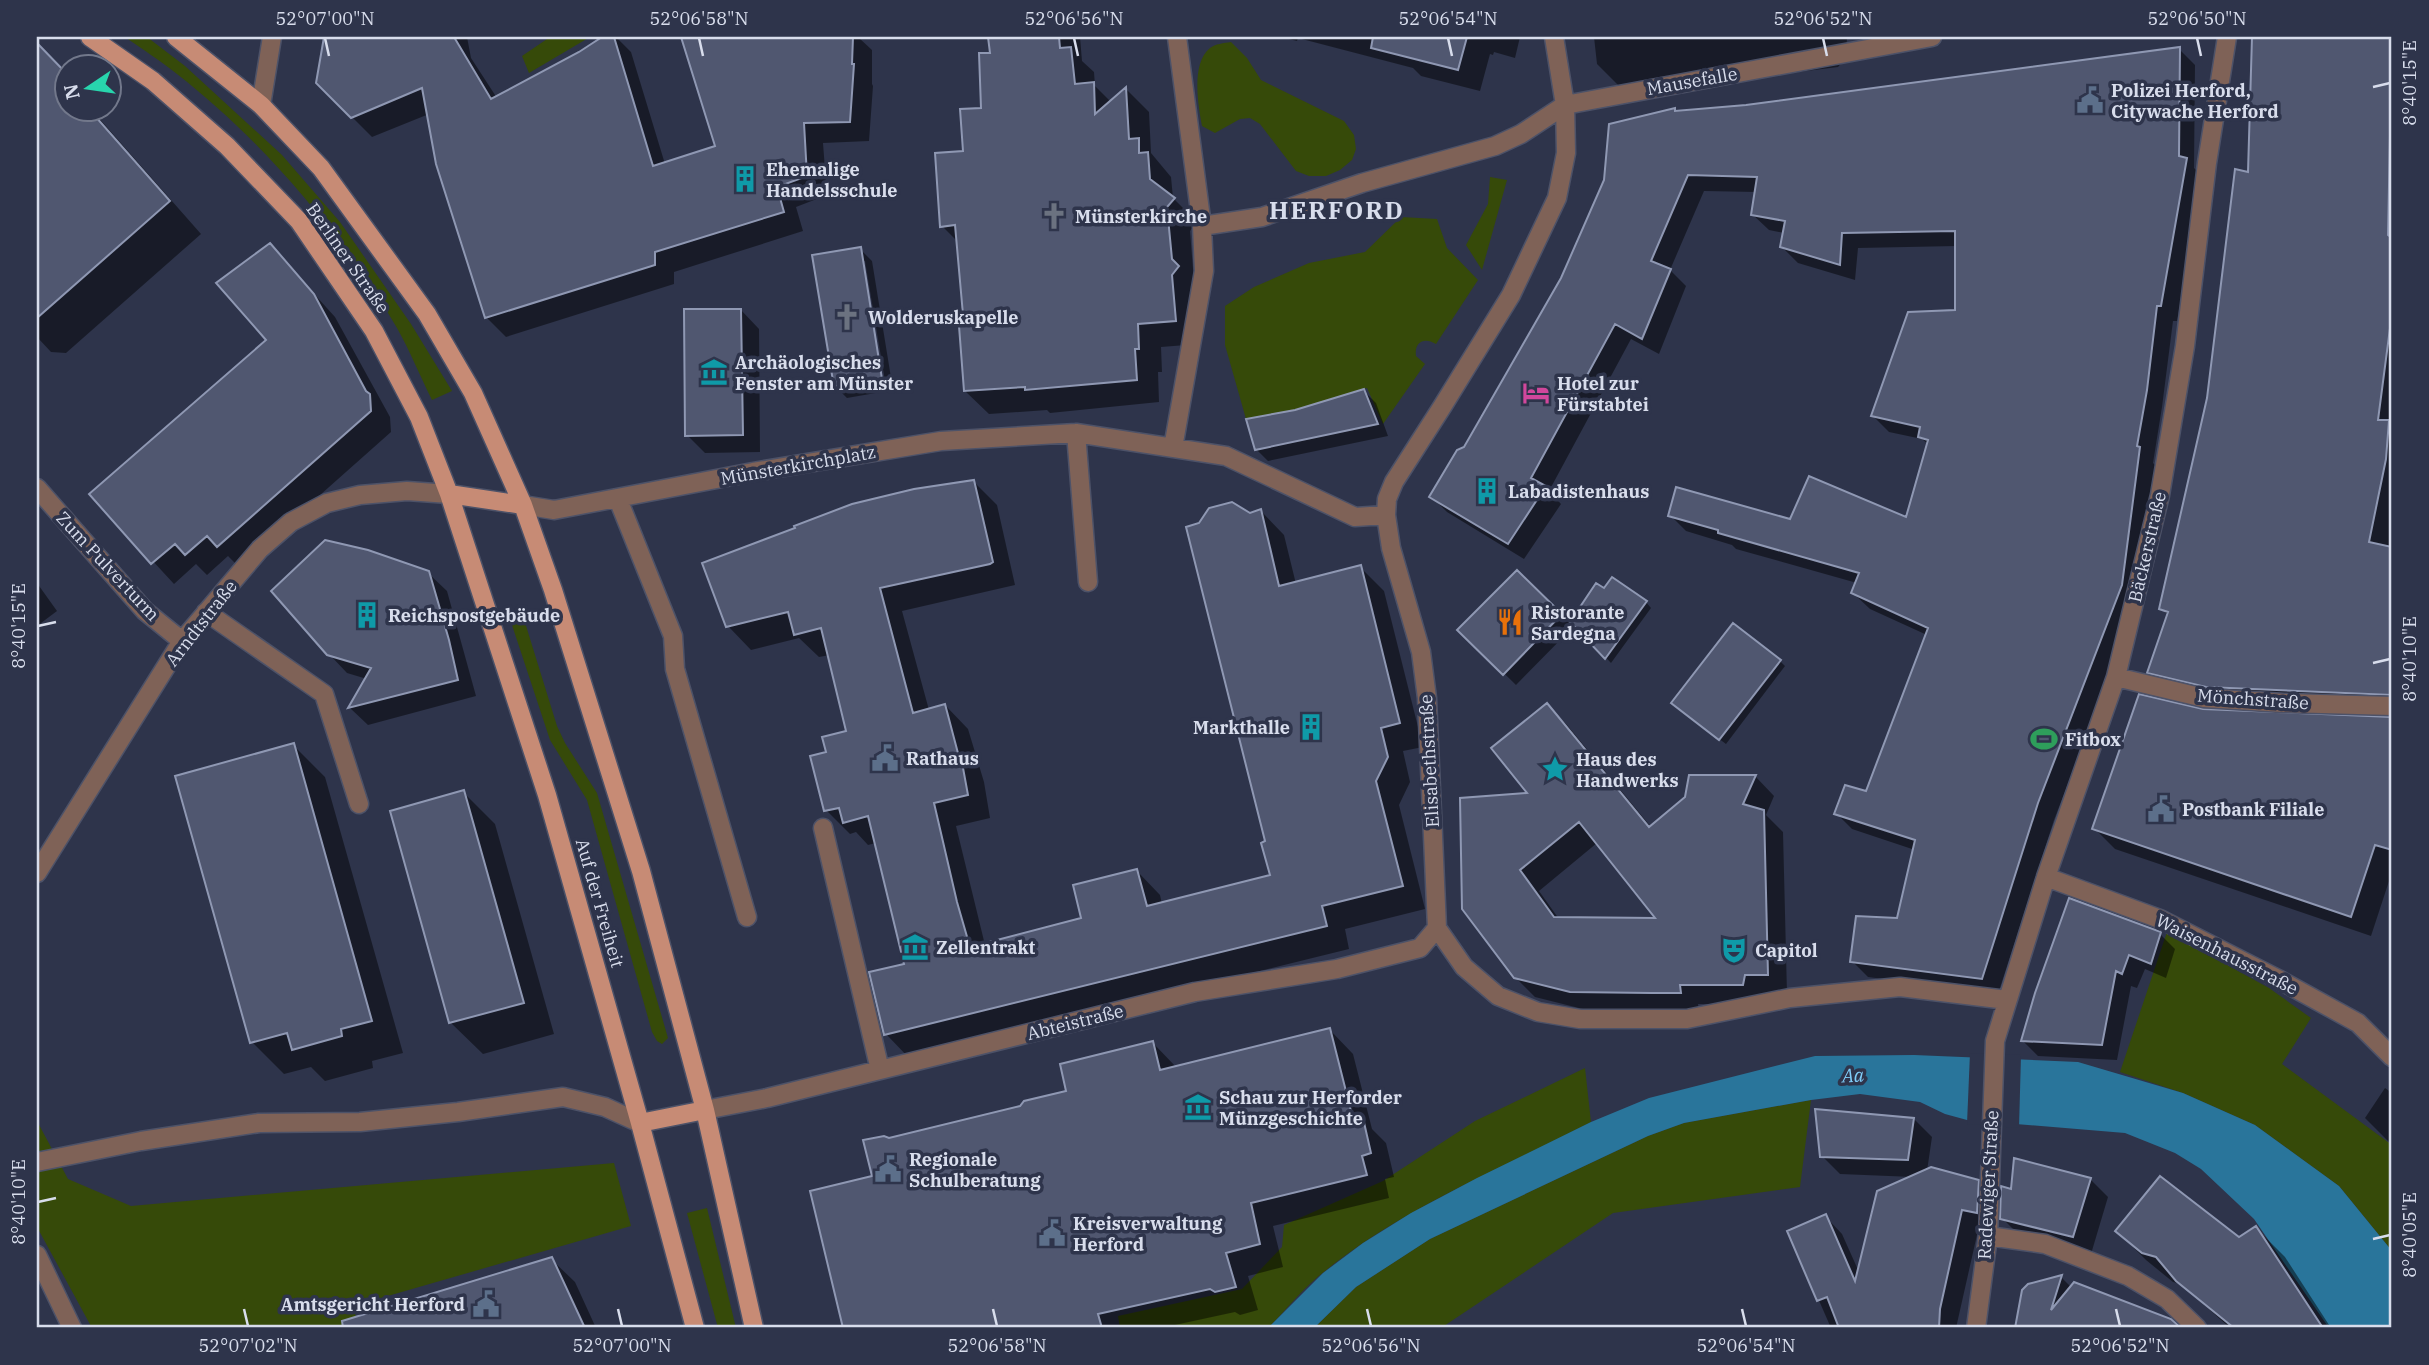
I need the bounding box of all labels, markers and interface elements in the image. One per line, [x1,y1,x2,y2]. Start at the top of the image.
text: 52°07'00"N [276,7,375,30]
text: 52°06'58"N [650,7,749,30]
text: 52°06'56"N [1025,7,1124,30]
text: 52°06'54"N [1399,7,1498,30]
text: 52°06'52"N [1774,7,1873,30]
text: 52°06'50"N [2148,7,2247,30]
text: 8°40'15"E [2398,40,2421,126]
north arrow [52,52,122,122]
street label: Mausefalle [1645,62,1739,100]
place label: Polizei Herford, Citywache Herford [2111,79,2279,123]
text: N [58,82,85,102]
public building icon: Polizei Herford, Citywache Herford [2075,85,2105,115]
place label: Ehemalige Handelsschule [766,158,897,202]
building icon: Ehemalige Handelsschule [730,164,760,194]
district label: HERFORD [1269,194,1405,226]
street label: Berliner Straße [301,198,395,318]
church icon: Münsterkirche [1039,201,1069,231]
place label: Münsterkirche [1075,205,1207,228]
church icon: Wolderuskapelle [832,302,862,332]
place label: Wolderuskapelle [868,306,1019,329]
place label: Archäologisches Fenster am Münster [735,351,913,395]
museum icon: Archäologisches Fenster am Münster [699,357,729,387]
place label: Hotel zur Fürstabtei [1557,372,1649,416]
hotel icon: Hotel zur Fürstabtei [1521,378,1551,408]
street label: Münsterkirchplatz [719,440,877,490]
building icon: Labadistenhaus [1472,476,1502,506]
place label: Labadistenhaus [1508,480,1649,503]
street label: Bäckerstraße [2123,489,2171,605]
street label: Zum Pulverturm [51,506,165,626]
street label: Arndtstraße [160,575,242,671]
text: 8°40'15"E [7,583,30,669]
building icon: Reichspostgebäude [352,600,382,630]
place label: Ristorante Sardegna [1531,601,1624,645]
place label: Reichspostgebäude [388,604,560,627]
restaurant icon: Ristorante Sardegna [1495,607,1525,637]
text: 8°40'10"E [2398,616,2421,702]
street label: Mönchstraße [2196,684,2310,714]
street label: Elisabethstraße [1414,694,1444,828]
building icon: Markthalle [1296,712,1326,742]
place label: Markthalle [1193,716,1290,739]
sports icon: Fitbox [2029,724,2059,754]
place label: Fitbox [2065,728,2121,751]
public building icon: Rathaus [870,743,900,773]
place label: Rathaus [906,747,979,770]
place label: Haus des Handwerks [1576,748,1679,792]
place icon: Haus des Handwerks [1540,754,1570,784]
public building icon: Postbank Filiale [2146,794,2176,824]
place label: Postbank Filiale [2182,798,2324,821]
street label: Auf der Freiheit [571,836,629,970]
street label: Waisenhausstraße [2152,908,2302,1000]
museum icon: Zellentrakt [900,932,930,962]
theatre icon: Capitol [1719,935,1749,965]
place label: Zellentrakt [936,936,1036,959]
place label: Capitol [1755,939,1818,962]
street label: Abteistraße [1024,999,1126,1045]
water label: Aa [1839,1062,1865,1088]
place label: Schau zur Herforder Münzgeschichte [1219,1086,1402,1130]
museum icon: Schau zur Herforder Münzgeschichte [1183,1092,1213,1122]
street label: Radewiger Straße [1973,1110,2003,1260]
place label: Regionale Schulberatung [909,1148,1041,1192]
public building icon: Regionale Schulberatung [873,1154,903,1184]
text: 8°40'10"E [7,1159,30,1245]
text: 8°40'05"E [2398,1192,2421,1278]
place label: Kreisverwaltung Herford [1073,1212,1223,1256]
public building icon: Kreisverwaltung Herford [1037,1218,1067,1248]
public building icon: Amtsgericht Herford [471,1289,501,1319]
place label: Amtsgericht Herford [281,1293,465,1316]
text: 52°07'02"N [199,1334,298,1357]
text: 52°07'00"N [573,1334,672,1357]
text: 52°06'58"N [948,1334,1047,1357]
text: 52°06'56"N [1322,1334,1421,1357]
text: 52°06'54"N [1697,1334,1796,1357]
text: 52°06'52"N [2071,1334,2170,1357]

